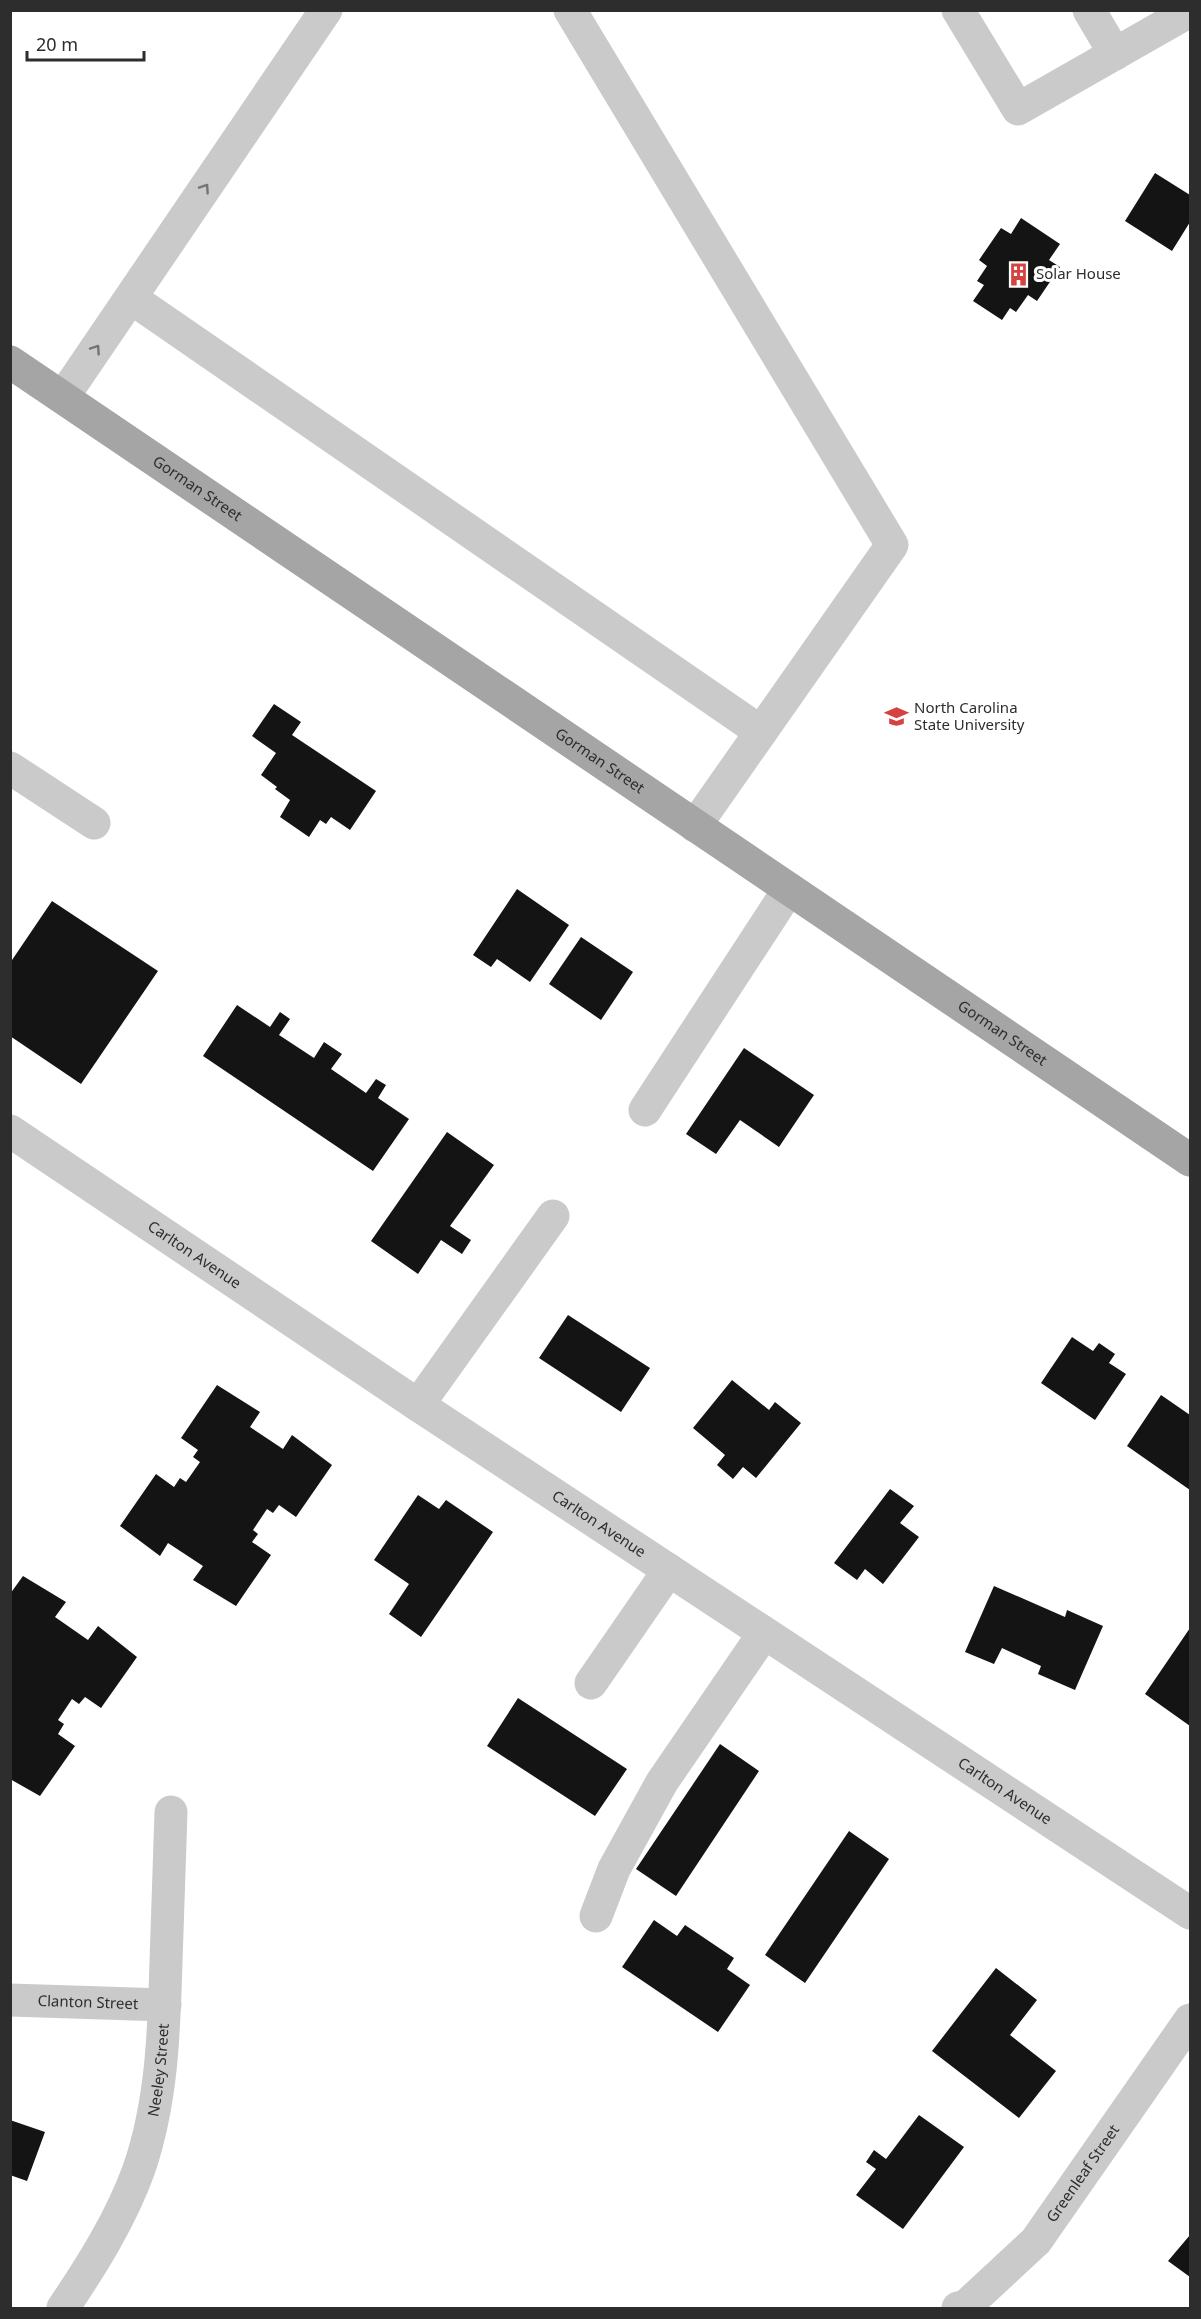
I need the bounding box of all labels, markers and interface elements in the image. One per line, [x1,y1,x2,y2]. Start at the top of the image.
scale bar [27,24,144,62]
text: 20 m [36,32,78,56]
one-way arrow [198,183,209,194]
building icon: Solar House [1005,261,1031,287]
place label: Solar House [1036,263,1121,283]
one-way arrow [89,345,100,356]
street label: Gorman Street [149,450,247,525]
place label: North Carolina State University [914,697,1025,734]
school or university icon: North Carolina State University [883,704,909,730]
street label: Gorman Street [552,723,649,798]
street label: Gorman Street [954,995,1052,1070]
street label: Carlton Avenue [144,1215,245,1292]
street label: Carlton Avenue [549,1485,650,1561]
street label: Carlton Avenue [955,1752,1056,1828]
street label: Clanton Street [37,1990,139,2013]
street label: Neeley Street [142,2022,173,2118]
street label: Greenleaf Street [1041,2120,1124,2226]

